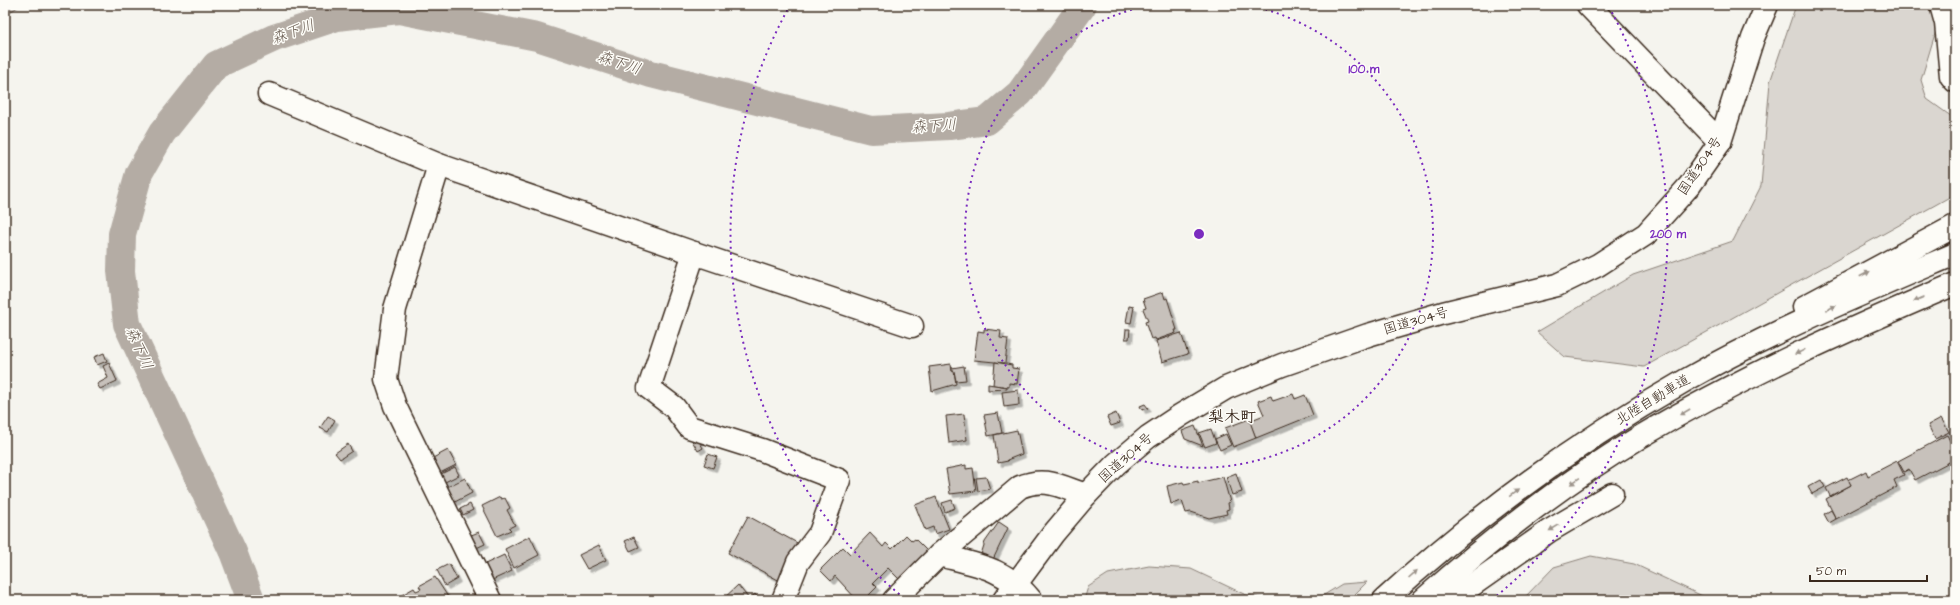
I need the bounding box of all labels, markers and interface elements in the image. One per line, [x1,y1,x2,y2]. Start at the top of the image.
water label: 森下川 [268,14,318,50]
water label: 森下川 [594,46,644,80]
text: 100 m [1349,61,1380,78]
water label: 森下川 [911,114,957,138]
street label: 国道304号 [1673,132,1727,200]
text: 200 m [1649,226,1687,243]
centre of rings [1192,227,1206,241]
one-way arrow [1859,270,1871,277]
one-way arrow [1914,296,1925,302]
street label: 国道304号 [1381,302,1451,340]
one-way arrow [1826,305,1837,311]
water label: 森下川 [120,323,158,373]
one-way arrow [1795,349,1806,355]
street label: 北陸自動車道 [1612,370,1694,430]
district label: 梨木町 [1208,406,1256,428]
one-way arrow [1679,408,1691,415]
street label: 国道304号 [1094,428,1158,488]
one-way arrow [1570,477,1580,485]
one-way arrow [1509,489,1519,497]
one-way arrow [1548,525,1560,532]
scale bar [1810,557,1927,583]
text: 50 m [1816,563,1847,580]
one-way arrow [1408,570,1417,579]

